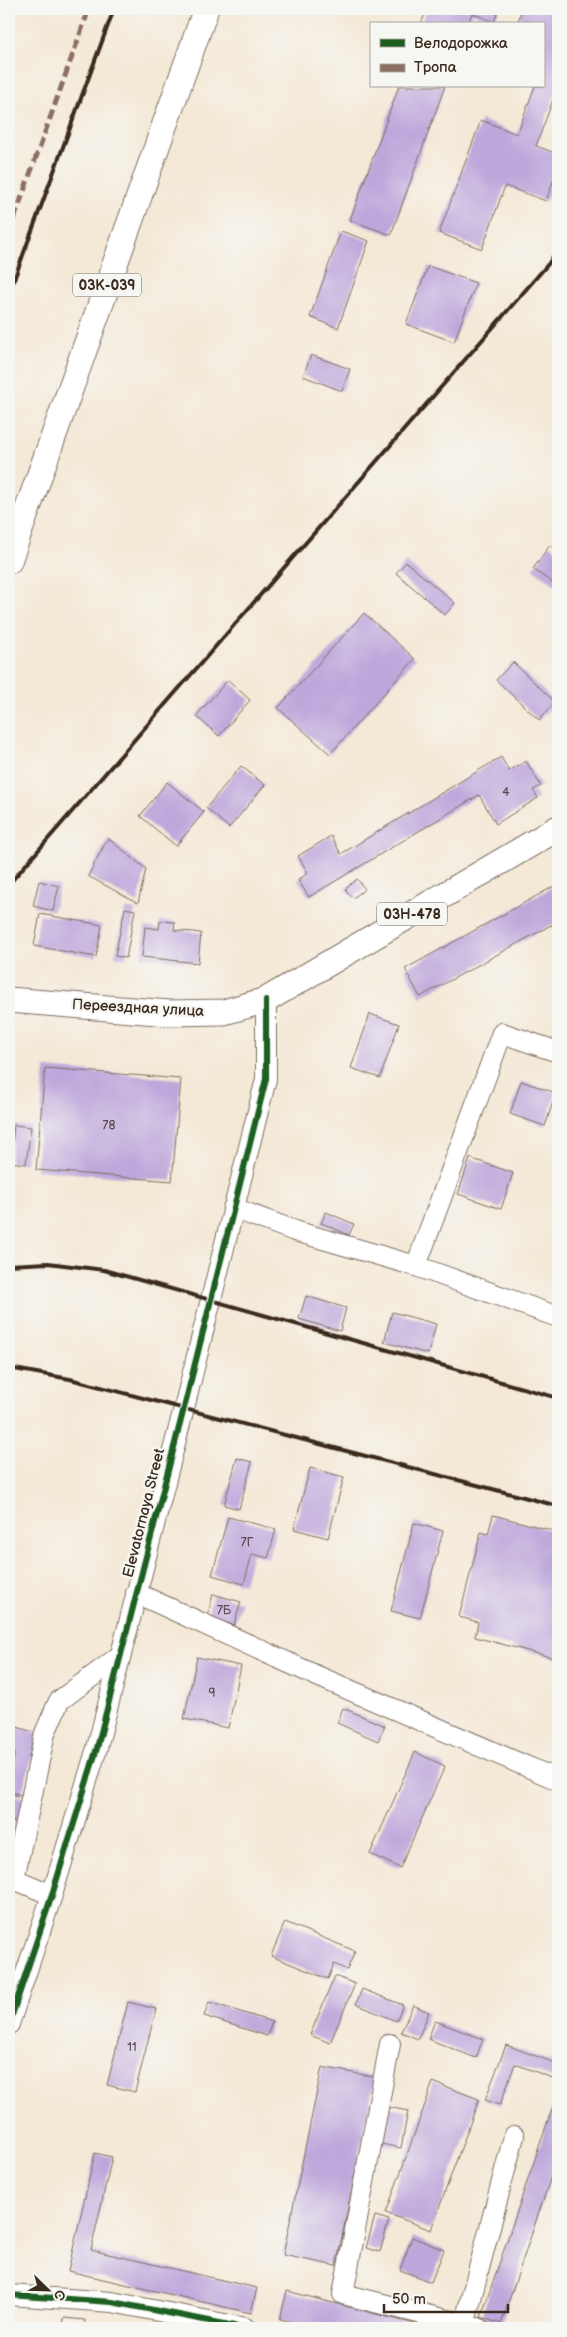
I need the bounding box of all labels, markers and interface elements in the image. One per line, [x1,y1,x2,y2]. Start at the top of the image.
legend [370,22,544,88]
text: Велодорожка [414,34,508,53]
text: Тропа [414,58,457,77]
road number: 03К-039 [73,274,141,296]
house number: 4 [502,785,510,800]
road number: 03Н-478 [377,902,447,926]
street label: Переездная улица [71,995,205,1021]
house number: 78 [103,1118,115,1133]
street label: Elevatornaya Street [119,1446,169,1579]
house number: 7Г [241,1535,254,1550]
house number: 7Б [217,1603,232,1618]
house number: 9 [209,1686,216,1701]
house number: 11 [127,2040,137,2055]
north arrow [22,2264,72,2314]
scale bar [384,2282,508,2314]
text: С [50,2287,69,2303]
text: 50 m [392,2290,426,2309]

